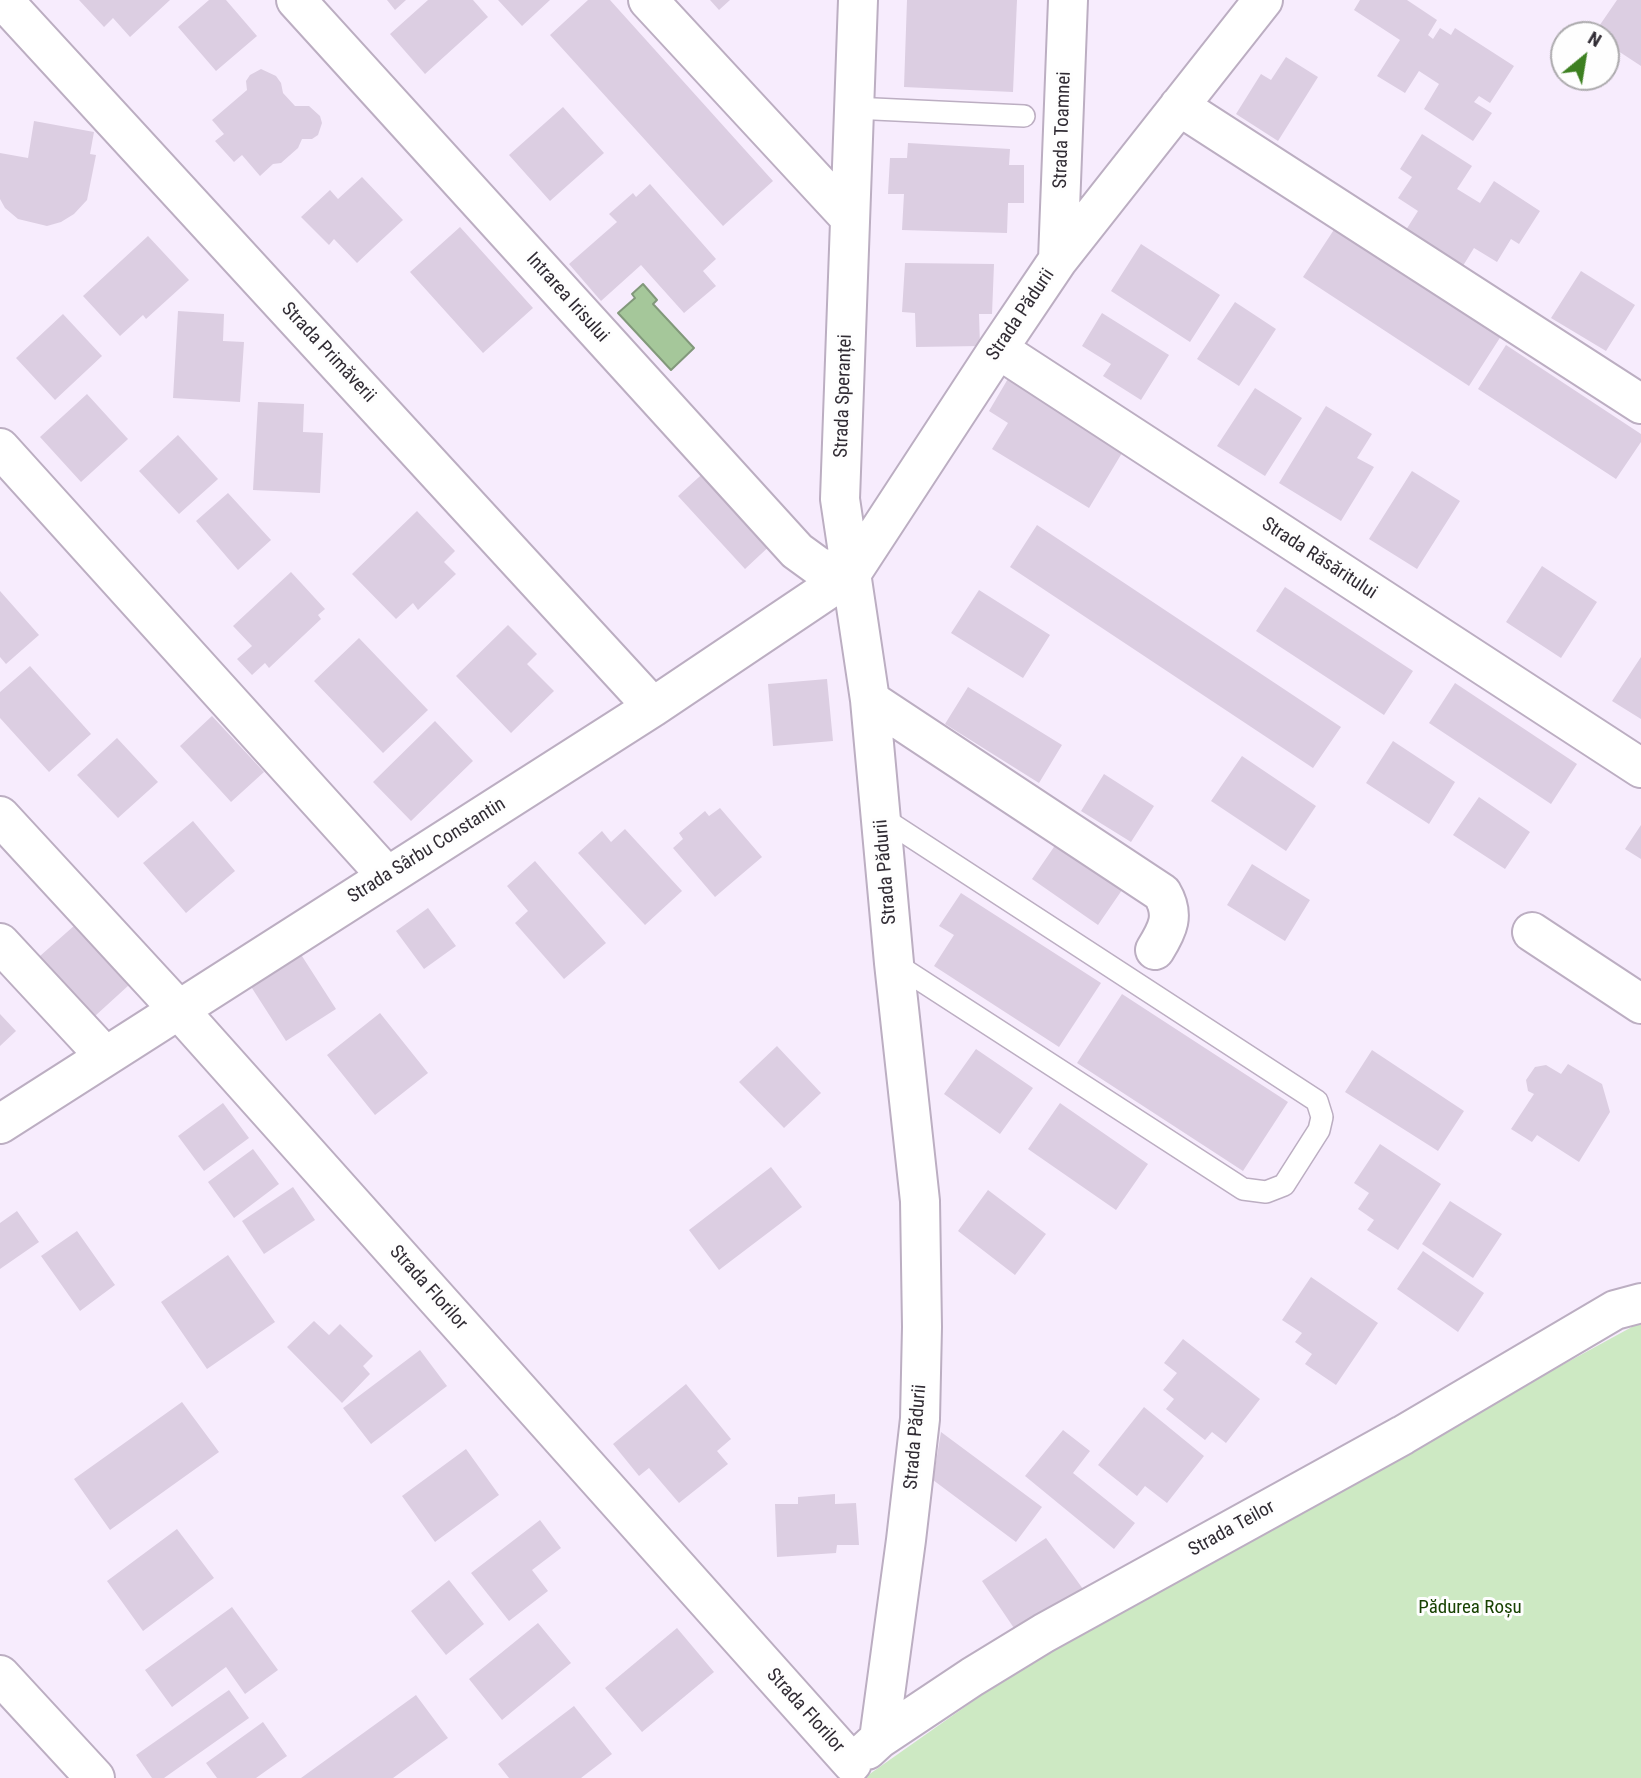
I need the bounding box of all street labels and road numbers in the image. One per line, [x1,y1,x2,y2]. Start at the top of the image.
street label: Strada Toamnei [1050,71,1076,189]
street label: Intrarea Irisului [521,248,613,348]
street label: Strada Pădurii [982,265,1060,365]
street label: Strada Primăverii [276,298,380,408]
street label: Strada Speranței [830,334,858,458]
street label: Strada Răsăritului [1257,513,1381,605]
street label: Strada Sârbu Constantin [344,793,510,909]
street label: Strada Pădurii [870,818,902,926]
street label: Strada Florilor [384,1241,472,1335]
street label: Strada Pădurii [900,1383,932,1491]
street label: Strada Teilor [1185,1496,1279,1562]
street label: Strada Florilor [761,1664,849,1758]

